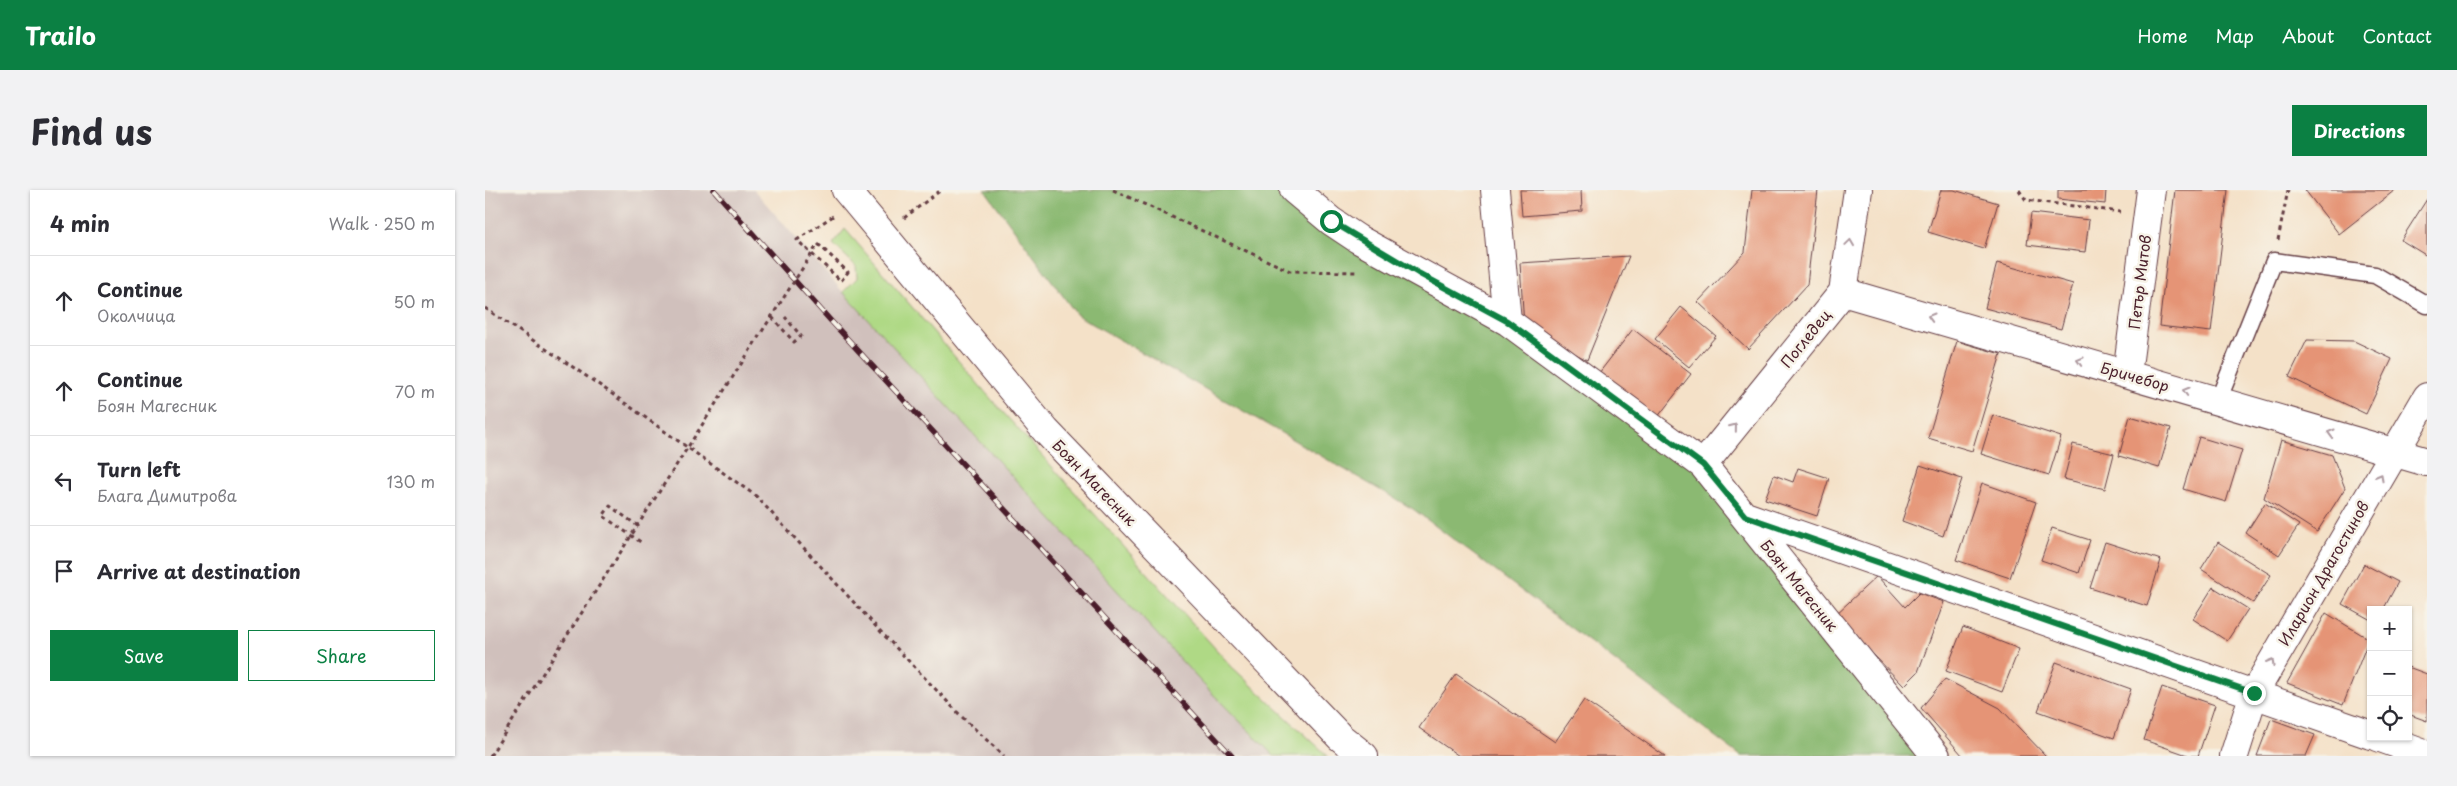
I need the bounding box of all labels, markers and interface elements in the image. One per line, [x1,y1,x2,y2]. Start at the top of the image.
text: Trailo [25,17,96,53]
text: Home [2137,22,2187,49]
text: Map [2215,22,2254,49]
text: About [2282,22,2334,49]
text: Contact [2362,22,2432,49]
text: Find us [30,104,152,157]
button: Directions [2292,105,2427,156]
text: 4 min [50,207,110,239]
route start [1320,210,1343,233]
text: Walk · 250 m [329,211,435,235]
street label: Петър Митов [2122,233,2156,331]
one-way arrow [1844,239,1855,247]
text: Continue [97,275,183,303]
icon: ahead [50,287,78,315]
text: 50 m [394,289,435,313]
text: Околчица [97,303,175,327]
street label: Погледец [1774,304,1836,372]
one-way arrow [1927,313,1935,323]
street label: Бричебор [2098,355,2172,397]
one-way arrow [2077,356,2085,366]
text: Continue [97,365,183,393]
icon: ahead [50,377,78,405]
text: 70 m [395,379,435,403]
one-way arrow [2183,387,2191,397]
text: Боян Магесник [97,393,217,417]
one-way arrow [1728,424,1736,433]
one-way arrow [2327,429,2335,439]
street label: Боян Магесник [1048,434,1142,530]
text: Turn left [97,455,181,483]
icon: left [50,467,78,495]
text: 130 m [387,469,435,493]
one-way arrow [2373,473,2383,482]
text: Блага Димитрова [97,483,237,507]
street label: Иларион Драгостинов [2272,496,2374,650]
street label: Боян Магесник [1756,534,1844,636]
icon: arrive [50,557,78,585]
text: Arrive at destination [97,557,301,585]
map controls [2367,606,2412,741]
button: + [2367,606,2412,651]
button: Save [50,630,238,681]
button: Share [248,630,435,681]
button: − [2367,651,2412,696]
one-way arrow [2265,659,2275,668]
route end [2243,682,2266,705]
button: locate [2367,696,2412,741]

